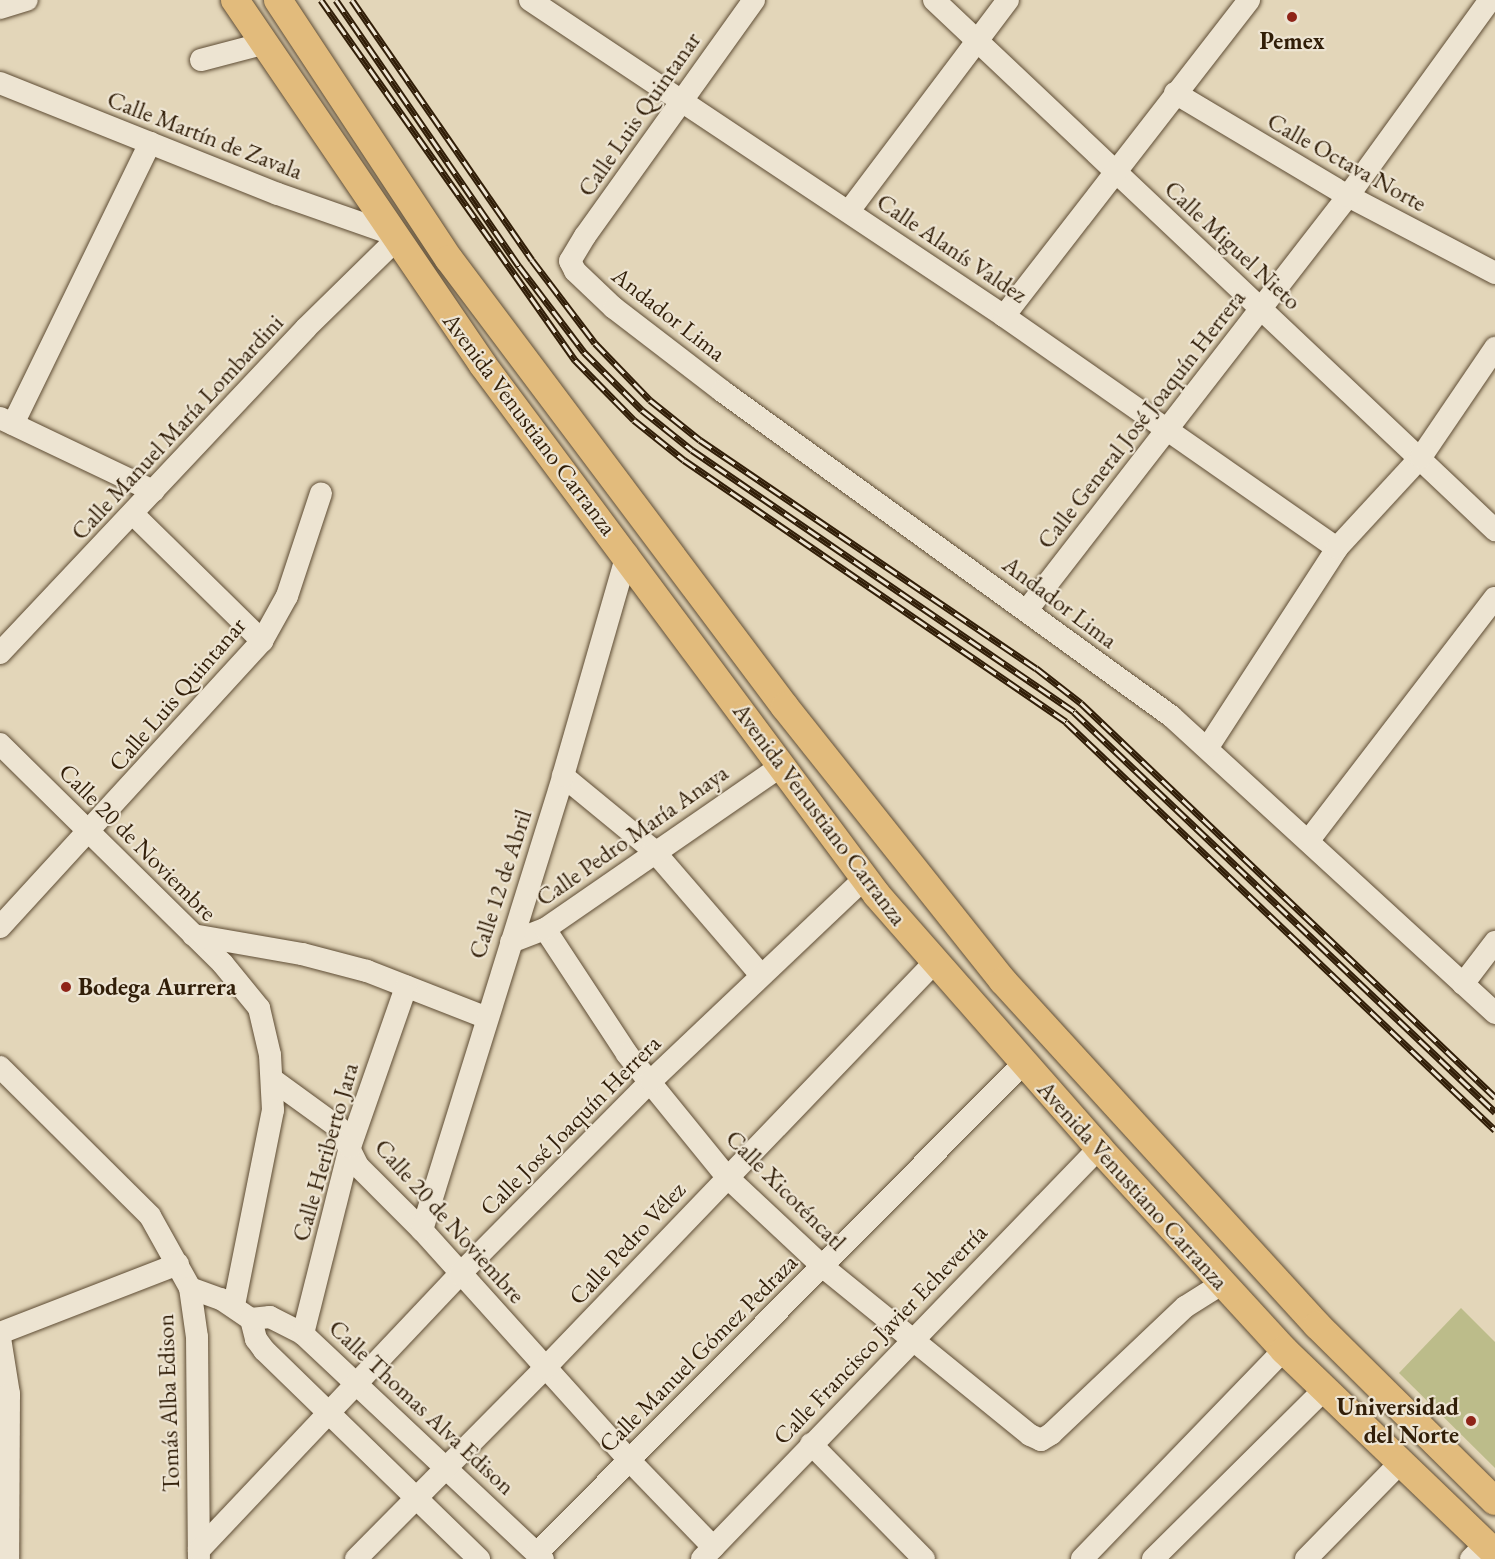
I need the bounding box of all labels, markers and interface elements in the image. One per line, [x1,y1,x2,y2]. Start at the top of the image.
marker: Pemex [1285,10,1299,24]
street label: Calle Luis Quintanar [571,26,707,202]
place label: Pemex [1259,27,1325,55]
street label: Calle Martín de Zavala [103,84,307,186]
street label: Calle Octava Norte [1262,106,1432,218]
street label: Calle Miguel Nieto [1159,174,1307,316]
street label: Calle Alanís Valdez [871,187,1033,309]
street label: Andador Lima [607,261,731,367]
street label: Calle General José Joaquín Herrera [1031,284,1251,554]
street label: Avenida Venustiano Carranza [437,307,623,541]
street label: Calle Manuel María Lombardini [65,308,289,546]
street label: Andador Lima [997,550,1123,654]
street label: Calle Luis Quintanar [102,611,252,777]
street label: Avenida Venustiano Carranza [727,697,913,931]
street label: Calle 20 de Noviembre [53,757,223,927]
street label: Calle Pedro María Anaya [531,758,733,912]
street label: Calle 12 de Abril [462,806,538,962]
place label: Bodega Aurrera [78,973,236,1001]
marker: Bodega Aurrera [59,980,73,994]
street label: Calle José Joaquín Herrera [474,1029,666,1221]
street label: Calle Heriberto Jara [286,1059,364,1245]
street label: Avenida Venustiano Carranza [1032,1075,1234,1295]
street label: Calle Xicoténcatl [720,1124,852,1256]
street label: Calle 20 de Noviembre [369,1133,531,1309]
street label: Calle Pedro Vélez [563,1176,691,1310]
street label: Calle Francisco Javier Echeverría [767,1218,993,1450]
street label: Calle Manuel Gómez Pedraza [593,1248,803,1458]
street label: Tomás Alba Edison [151,1313,185,1493]
street label: Calle Thomas Alva Edison [323,1313,521,1501]
place label: Universidad del Norte [1337,1393,1459,1449]
marker: Universidad del Norte [1464,1414,1478,1428]

